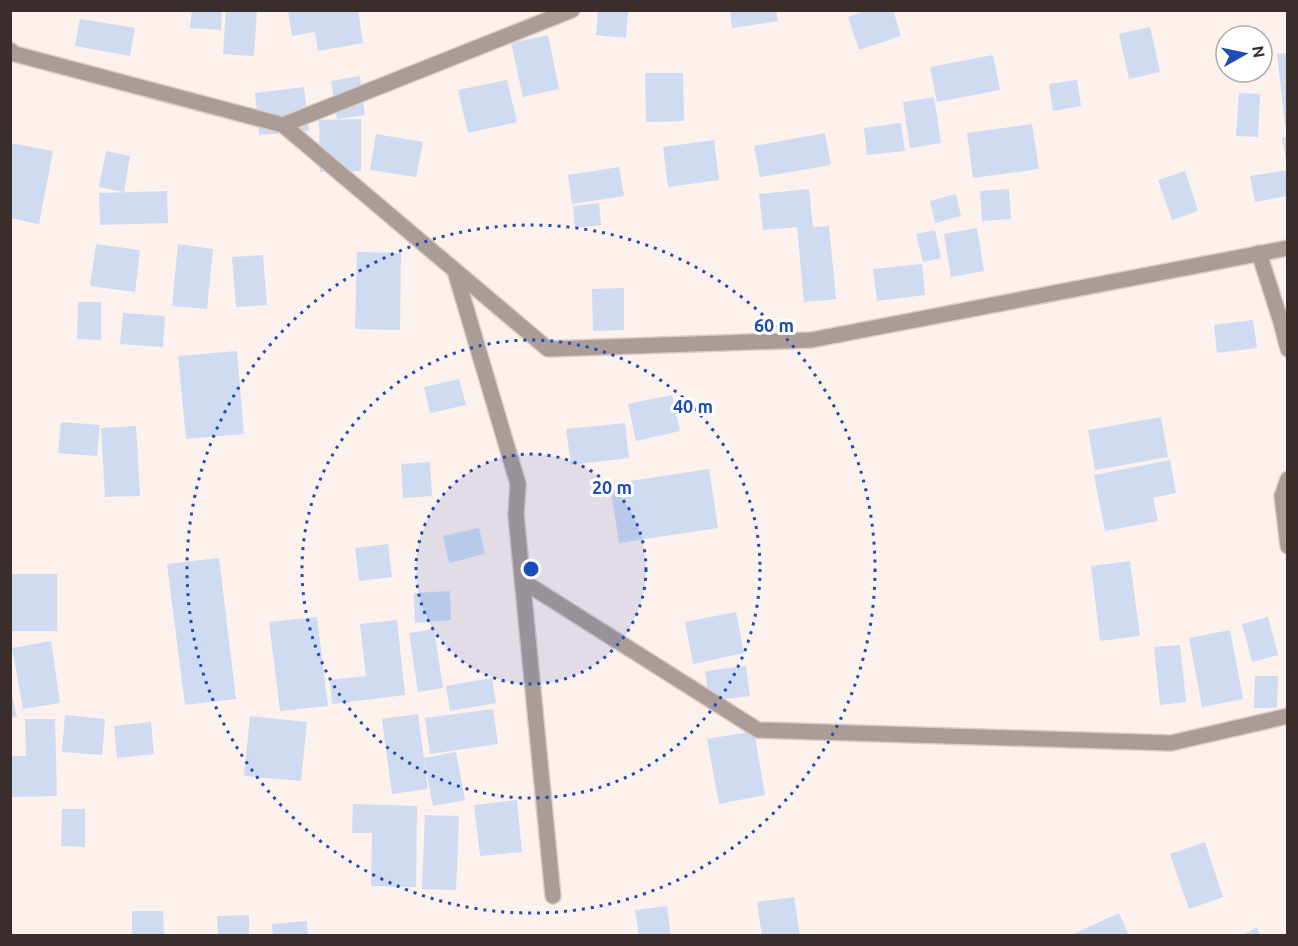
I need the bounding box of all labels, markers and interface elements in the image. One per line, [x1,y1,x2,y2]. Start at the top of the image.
north arrow [1214,24,1274,84]
text: N [1249,44,1269,59]
text: 60 m [754,315,794,335]
text: 40 m [673,396,713,416]
text: 20 m [592,477,632,497]
centre of rings [521,559,541,579]

